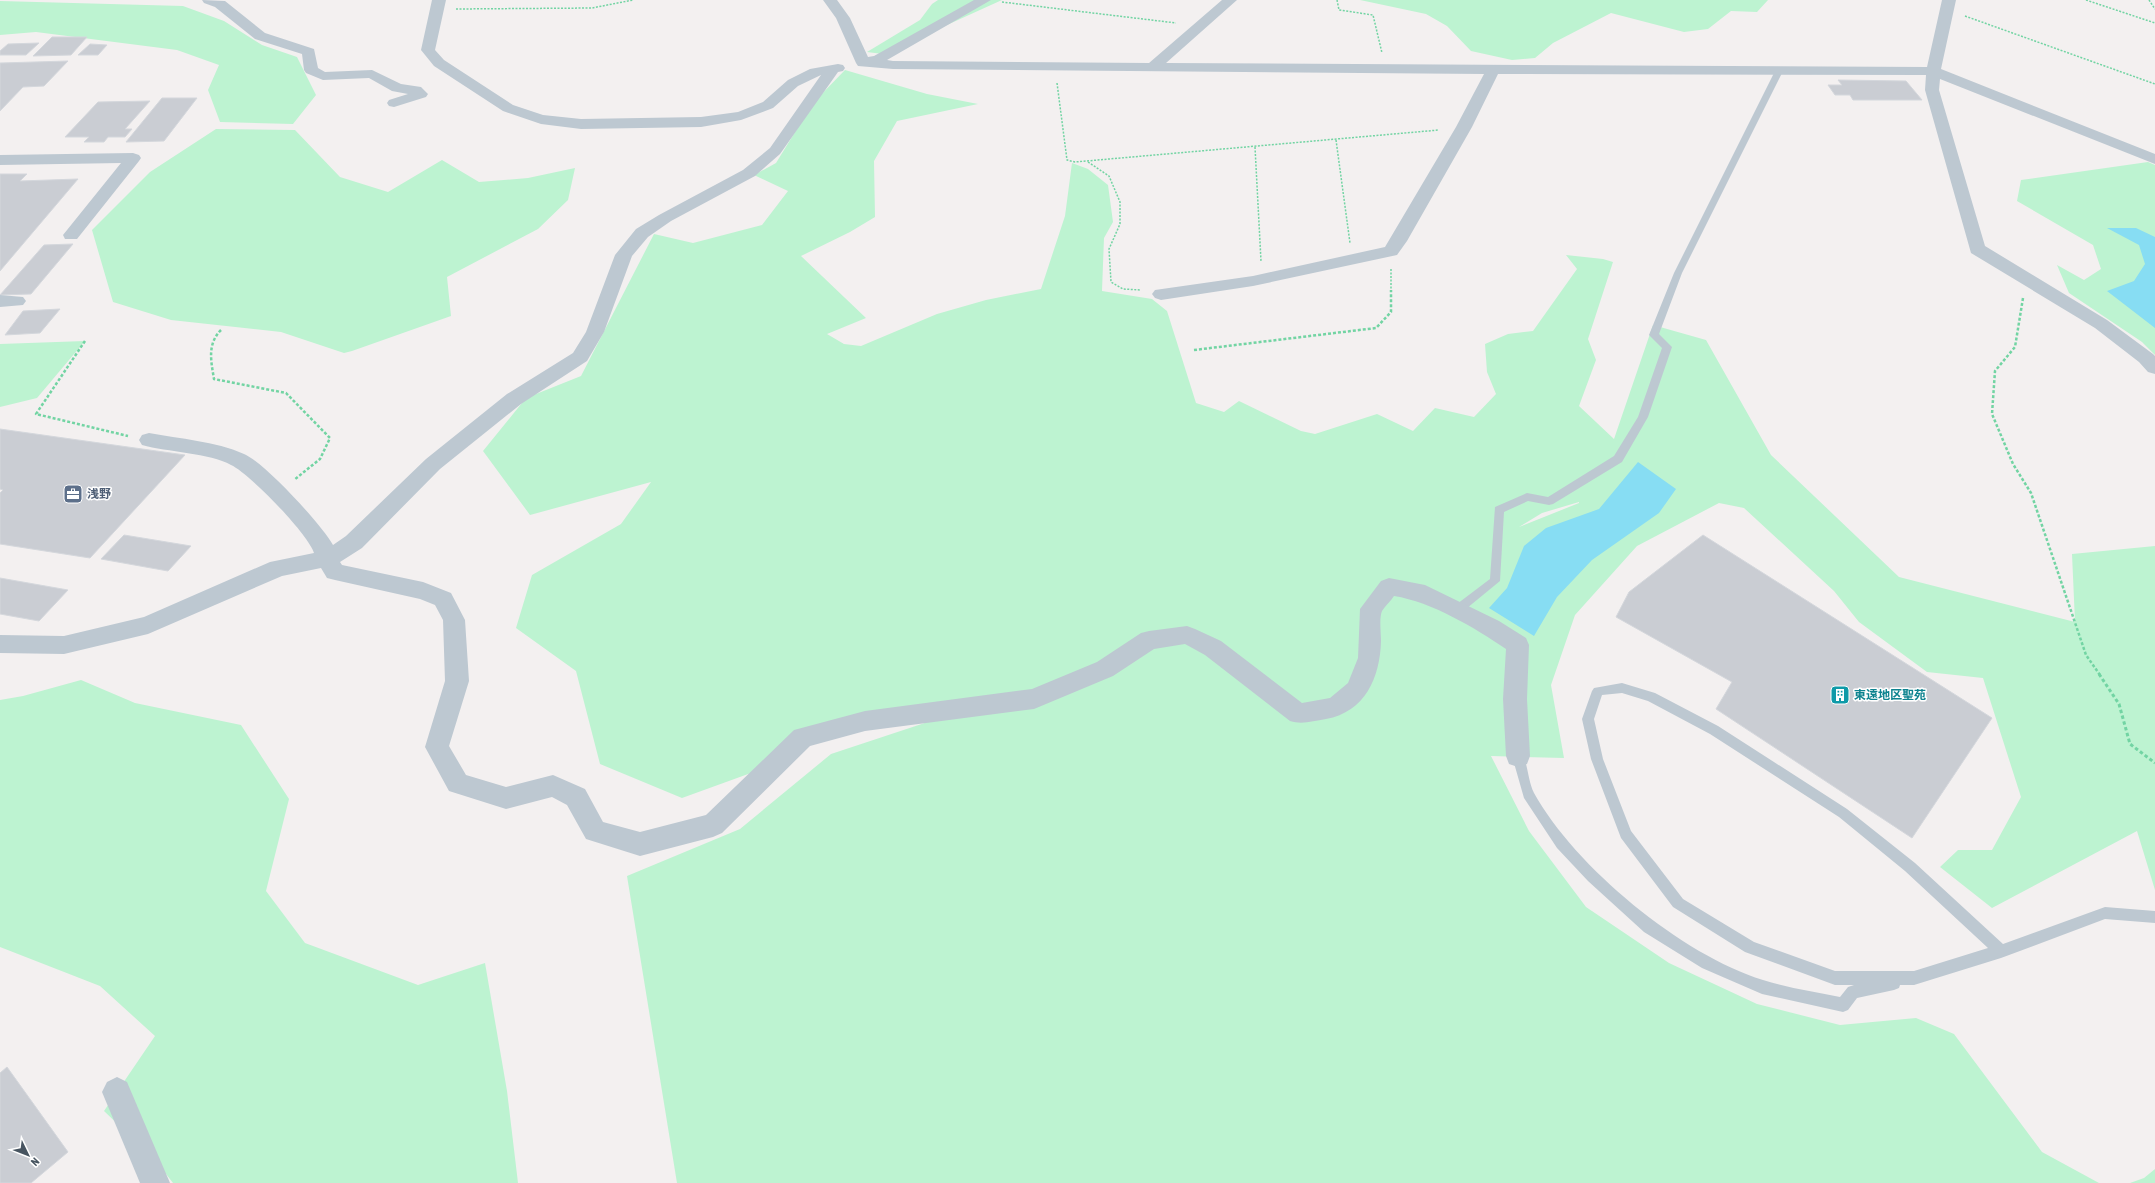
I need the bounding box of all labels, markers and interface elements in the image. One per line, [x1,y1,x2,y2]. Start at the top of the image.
office icon: 浅野 [62,483,84,505]
place label: 浅野 [87,487,111,501]
building icon: 東遠地区聖苑 [1829,684,1851,706]
place label: 東遠地区聖苑 [1854,688,1926,702]
north arrow [8,1135,48,1175]
text: N [29,1155,42,1168]

